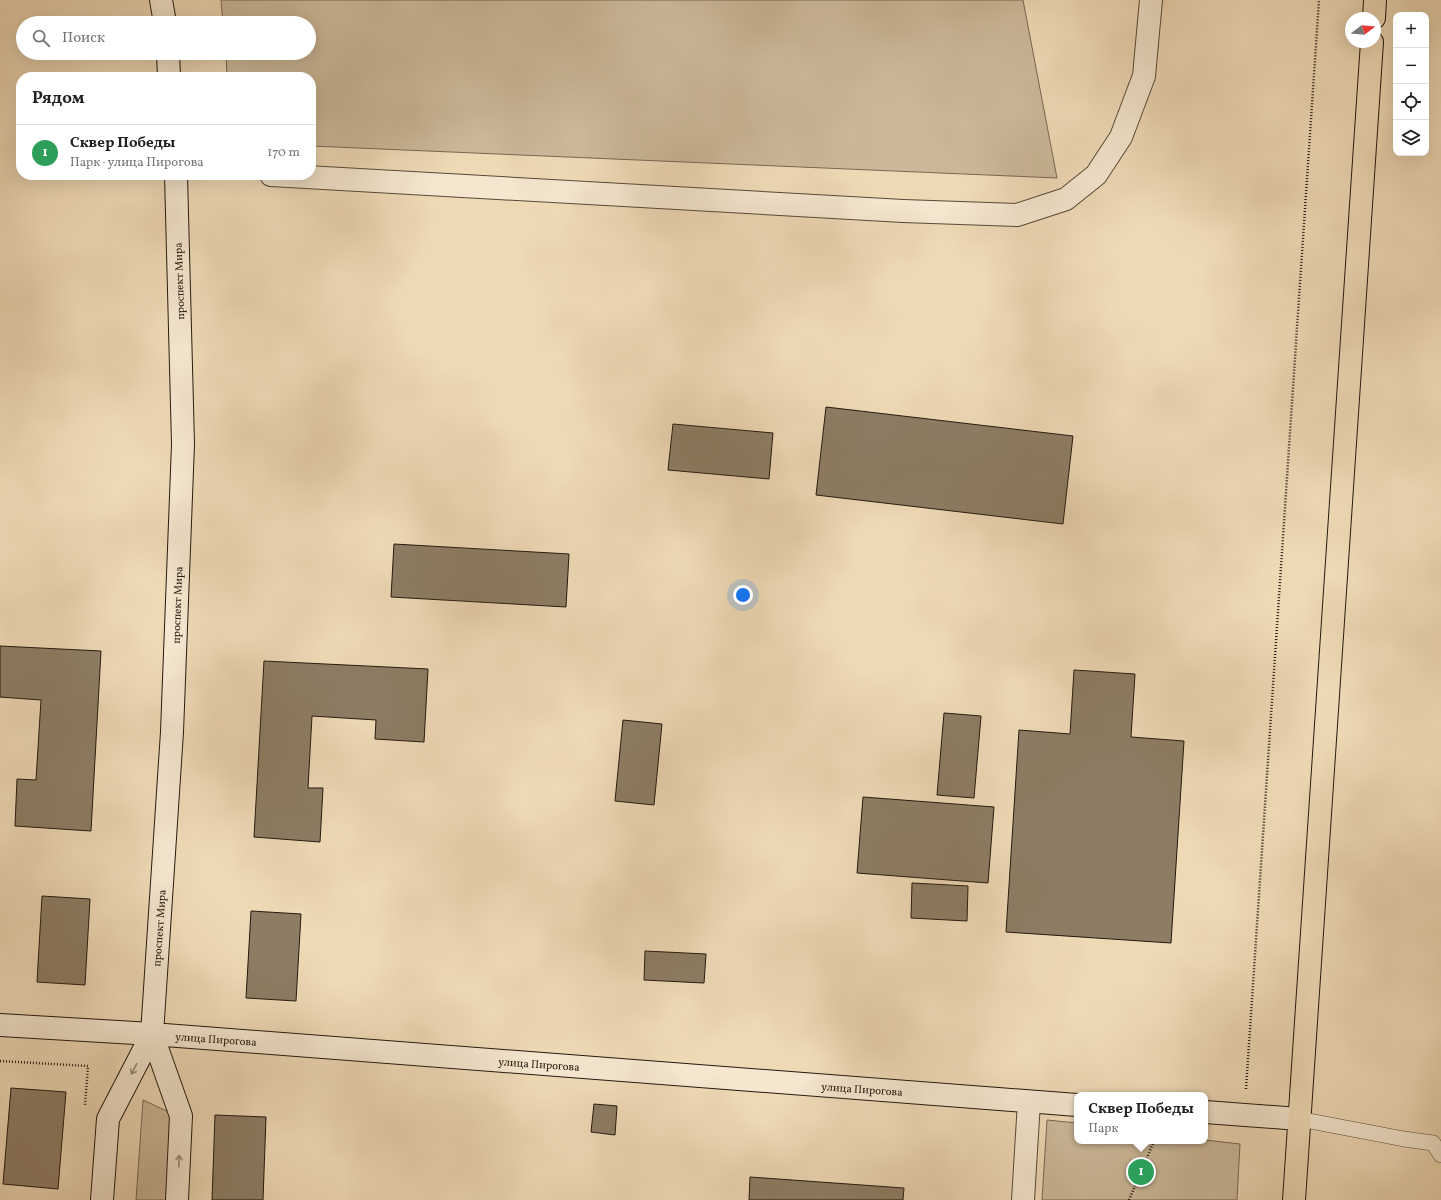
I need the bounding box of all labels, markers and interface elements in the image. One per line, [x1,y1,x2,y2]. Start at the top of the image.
north arrow [1345,12,1381,48]
map controls [1393,12,1429,156]
button: + [1393,12,1429,48]
search box [16,16,316,60]
icon: search [30,27,52,49]
text: Поиск [62,28,105,49]
button: − [1393,48,1429,84]
button: locate [1393,84,1429,120]
text: Рядом [32,87,85,110]
button: layers [1393,120,1429,156]
text: Сквер Победы [70,133,175,154]
text: 1 [42,144,48,162]
text: 170 m [267,144,300,162]
text: Парк · улица Пирогова [70,154,204,172]
street label: проспект Мира [172,241,189,320]
street label: проспект Мира [170,566,187,644]
your location [733,585,753,605]
street label: проспект Мира [150,888,171,967]
street label: улица Пирогова [175,1030,258,1051]
street label: улица Пирогова [498,1055,581,1076]
one-way arrow [130,1063,137,1075]
street label: улица Пирогова [821,1080,904,1101]
popup [1074,1092,1208,1144]
text: Сквер Победы [1088,1099,1194,1120]
text: Парк [1088,1120,1118,1138]
one-way arrow [175,1155,183,1168]
pin: 1 [1128,1157,1154,1187]

